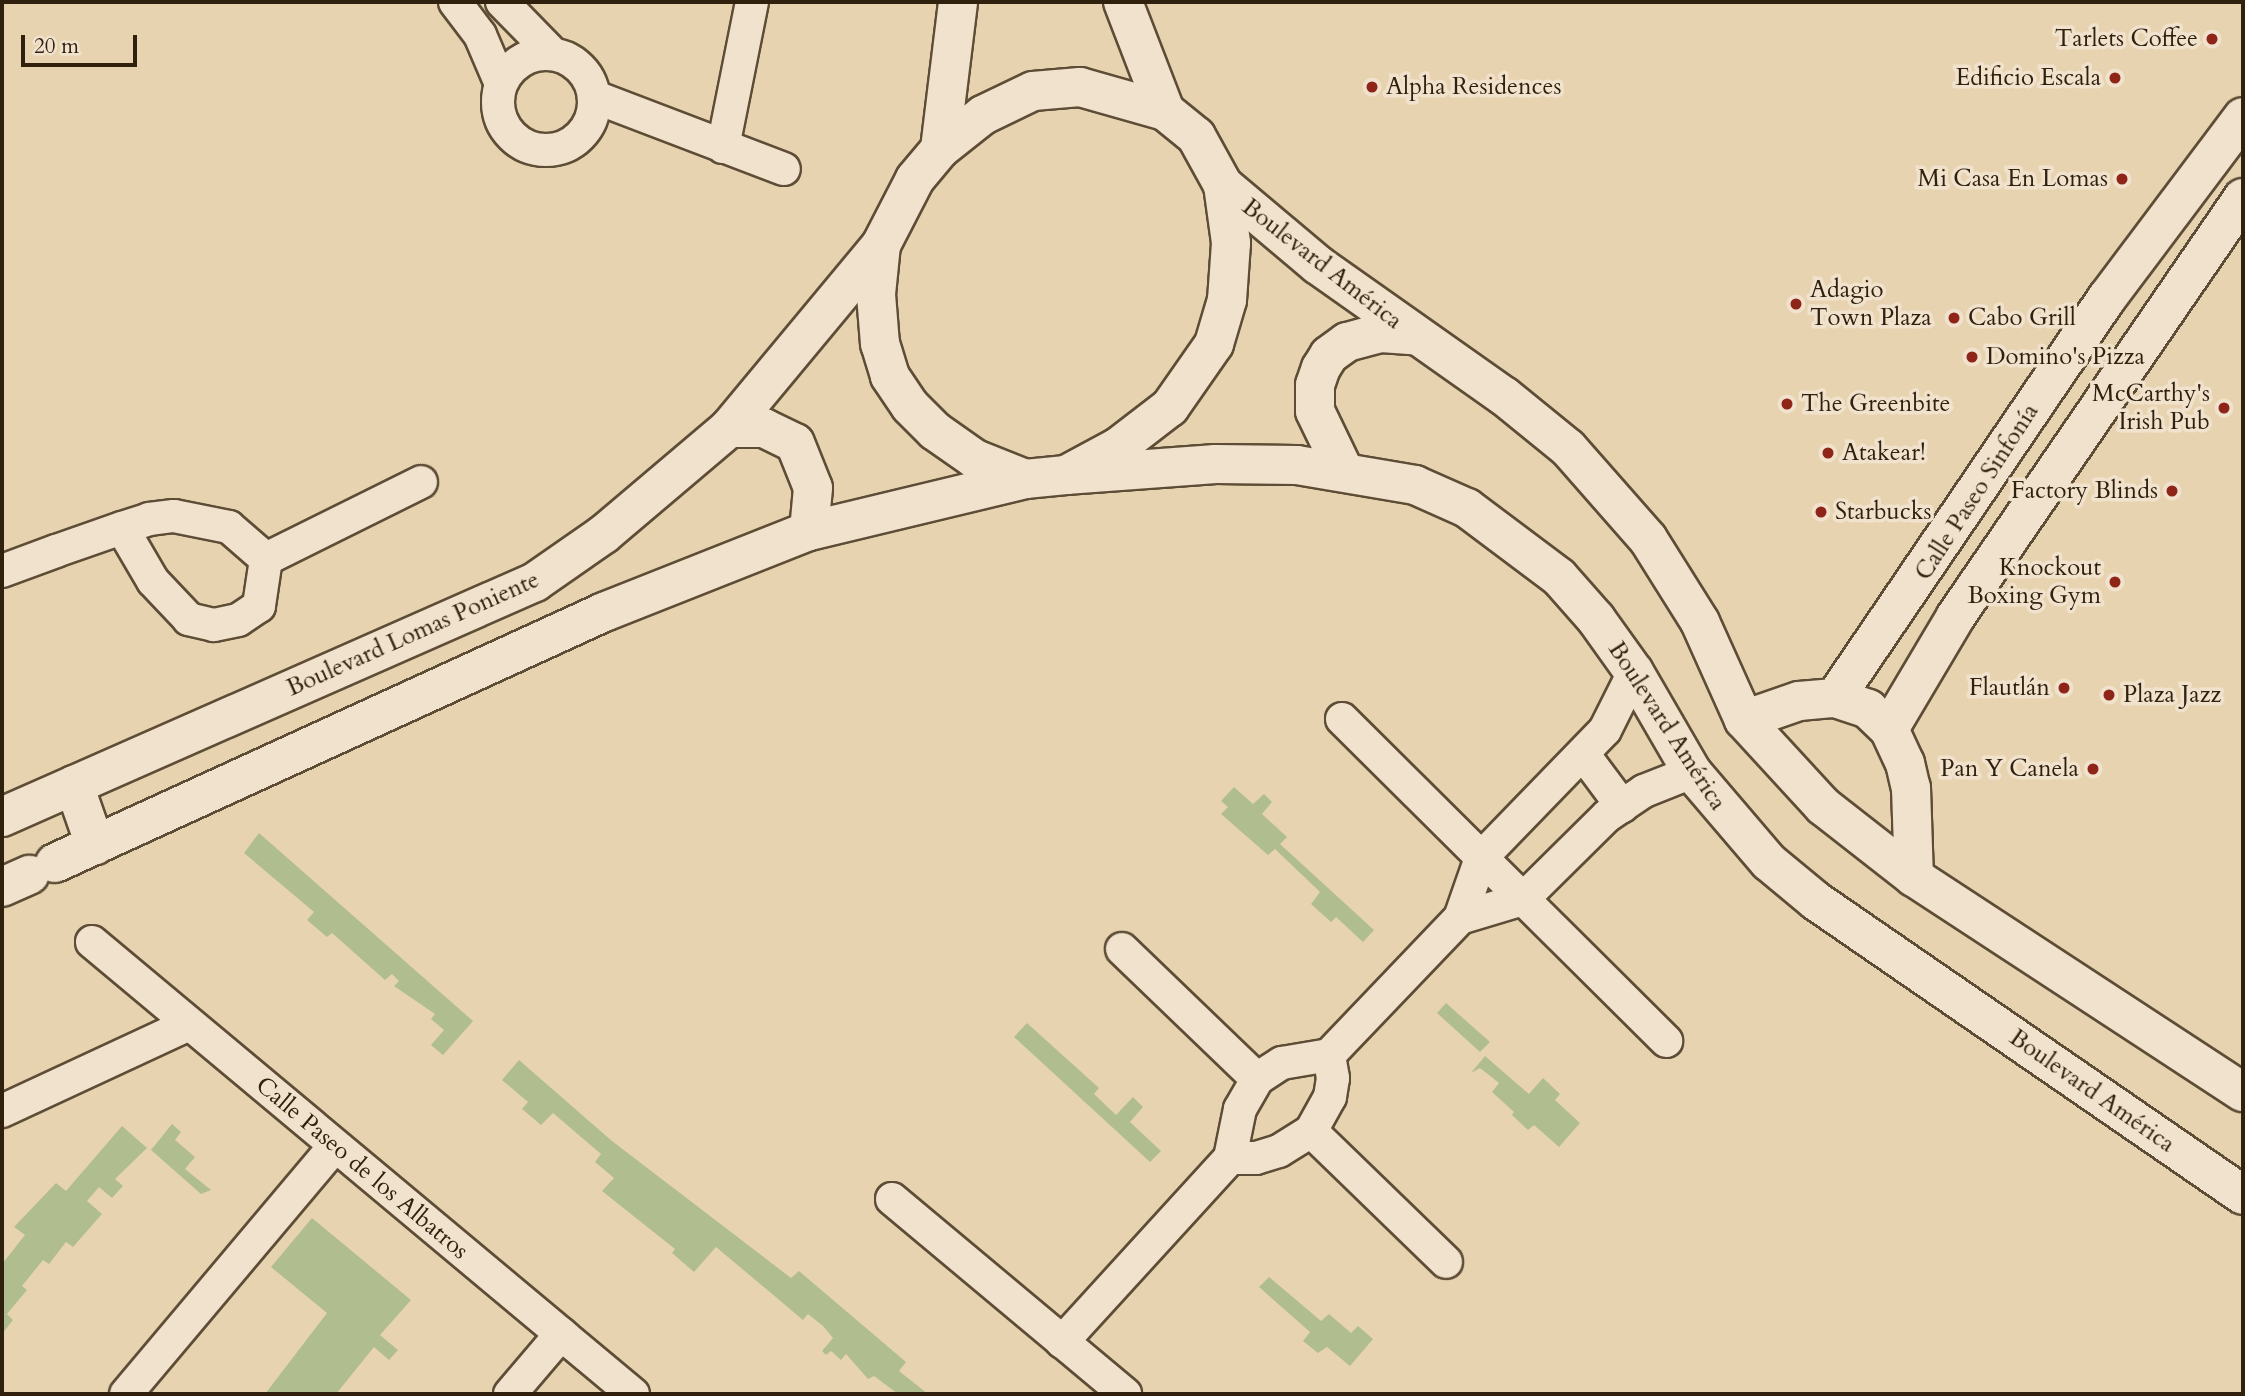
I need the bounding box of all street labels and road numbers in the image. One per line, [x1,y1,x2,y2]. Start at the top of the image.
street label: Boulevard América [1236,193,1408,335]
street label: Calle Paseo Sinfonía [1909,398,2045,586]
street label: Boulevard Lomas Poniente [282,565,544,703]
street label: Boulevard América [1602,636,1732,816]
street label: Boulevard América [2004,1023,2180,1159]
street label: Calle Paseo de los Albatros [250,1071,474,1265]

